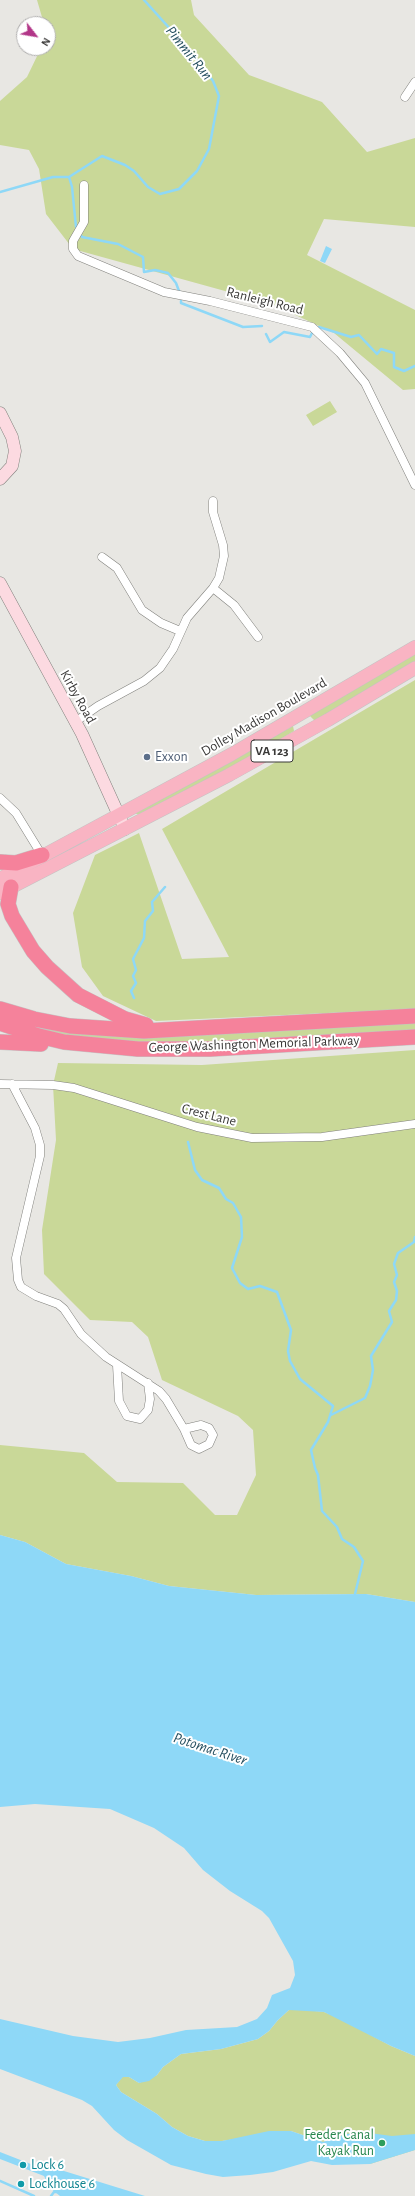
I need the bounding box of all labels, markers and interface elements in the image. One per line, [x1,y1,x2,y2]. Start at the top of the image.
north arrow [16,16,56,56]
water label: Pimmit Run [162,22,216,84]
text: N [39,36,53,48]
street label: Ranleigh Road [225,283,305,319]
street label: Kirby Road [56,667,100,727]
street label: Dolley Madison Boulevard [198,674,330,760]
road number: VA 123 [251,740,293,762]
place label: Exxon [155,749,188,765]
marker: Exxon [142,752,152,762]
street label: George Washington Memorial Parkway [148,1032,360,1056]
street label: Crest Lane [180,1100,238,1130]
water label: Potomac River [171,1729,249,1769]
place label: Feeder Canal Kayak Run [304,2127,374,2160]
marker: Feeder Canal Kayak Run [377,2138,387,2148]
place label: Lock 6 [31,2157,64,2173]
marker: Lock 6 [18,2160,28,2170]
place label: Lockhouse 6 [29,2176,95,2192]
marker: Lockhouse 6 [16,2179,26,2189]

